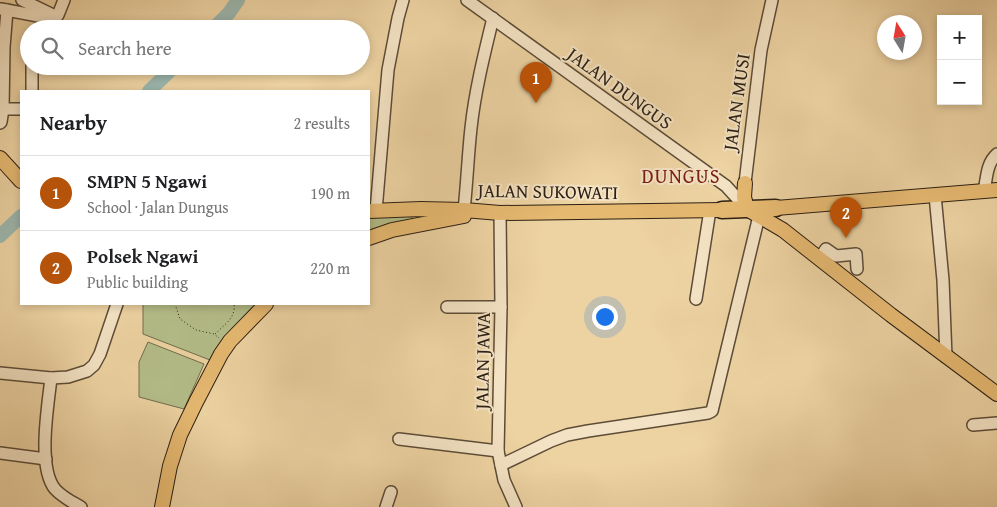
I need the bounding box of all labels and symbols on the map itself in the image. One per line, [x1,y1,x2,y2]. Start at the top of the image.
north arrow [877,15,922,60]
street label: JALAN DUNGUS [560,39,679,136]
street label: JALAN MUSI [715,51,757,155]
pin: 1 [520,62,552,103]
district label: DUNGUS [641,161,721,190]
street label: JALAN SUKOWATI [475,176,619,206]
pin: 2 [830,197,862,238]
your location [592,304,618,330]
street label: JALAN JAWA [467,312,497,412]

